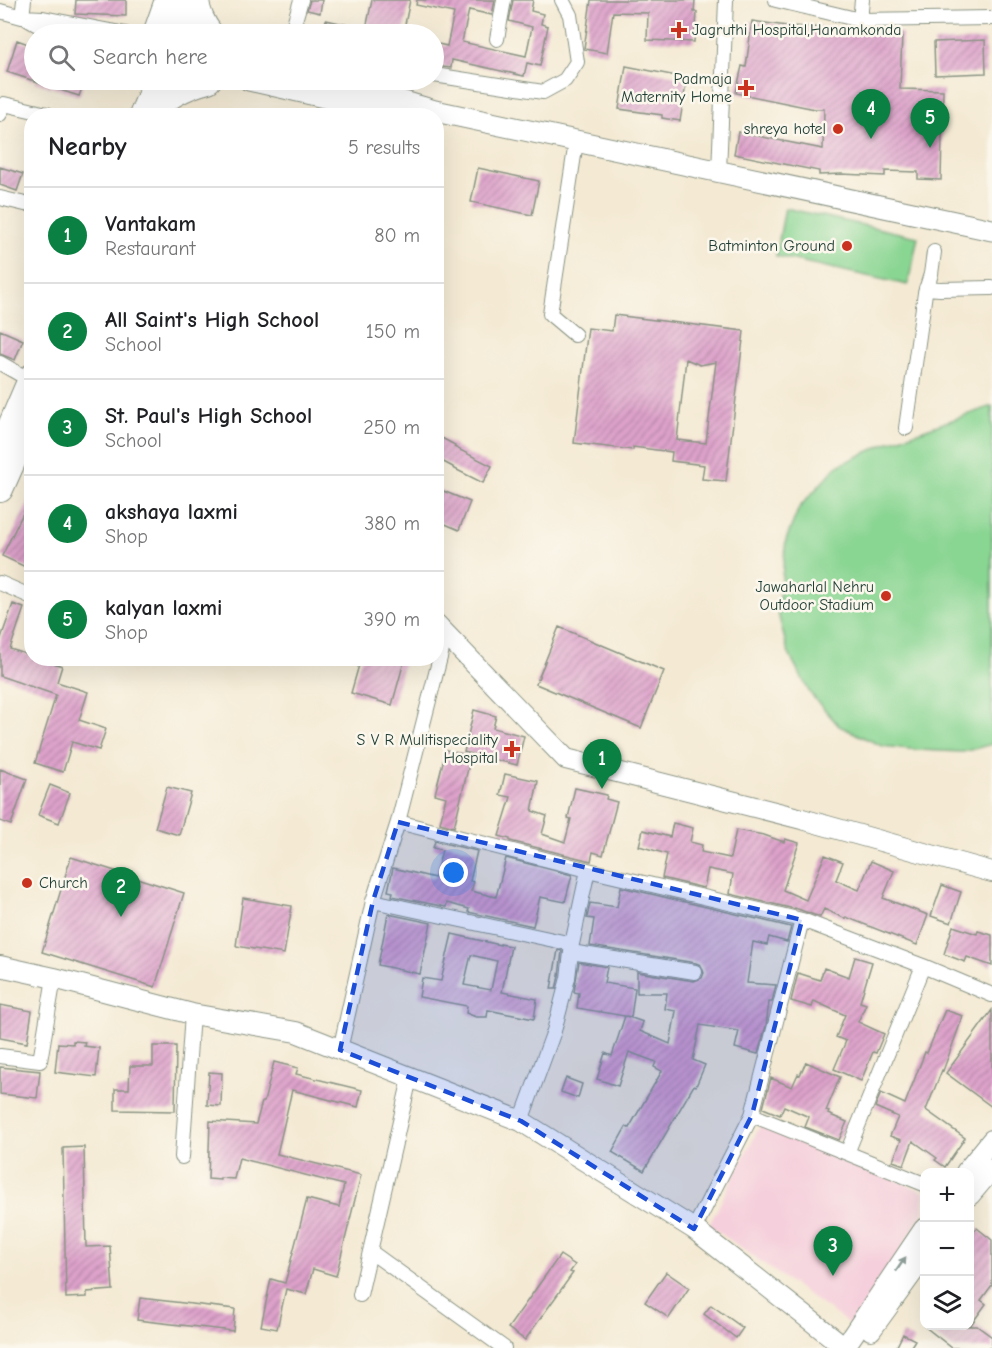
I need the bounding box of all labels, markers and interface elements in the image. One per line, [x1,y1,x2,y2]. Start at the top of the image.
marker: Jagruthi Hospital,Hanamkonda [670,21,688,39]
place label: Jagruthi Hospital,Hanamkonda [692,21,902,39]
search box [24,24,444,90]
icon: search [45,41,78,74]
text: Search here [93,44,208,70]
place label: Padmaja Maternity Home [621,70,732,106]
marker: Padmaja Maternity Home [737,79,755,97]
pin: 4 [852,90,890,139]
pin: 5 [910,98,950,148]
place label: shreya hotel [744,120,826,138]
marker: shreya hotel [831,122,845,136]
text: Nearby [48,132,127,162]
text: 5 results [348,136,420,159]
text: Vantakam [105,211,196,237]
text: 1 [64,224,71,247]
text: 80 m [374,224,420,247]
text: Restaurant [105,237,195,260]
place label: Batminton Ground [708,237,835,255]
marker: Batminton Ground [840,239,854,253]
text: All Saint's High School [105,307,319,333]
text: 2 [63,320,72,343]
text: 150 m [366,320,420,343]
text: School [105,333,162,356]
text: St. Paul's High School [105,403,312,429]
text: 3 [63,416,72,439]
text: 250 m [363,416,420,439]
text: School [105,429,162,452]
text: akshaya laxmi [105,499,238,525]
text: 4 [63,512,72,535]
text: 380 m [364,512,420,535]
text: Shop [105,525,148,548]
place label: Jawaharlal Nehru Outdoor Stadium [755,578,874,614]
marker: Jawaharlal Nehru Outdoor Stadium [879,589,893,603]
text: kalyan laxmi [105,595,222,621]
text: 5 [62,608,73,631]
text: 390 m [364,608,420,631]
text: Shop [105,621,148,644]
place label: S V R Mulitispeciality Hospital [356,731,499,767]
marker: S V R Mulitispeciality Hospital [503,740,521,758]
pin: 1 [582,740,622,789]
your location [439,858,468,887]
pin: 2 [102,868,140,917]
place label: Church [39,874,88,892]
marker: Church [20,876,34,890]
map controls [920,1168,974,1330]
button: + [920,1168,974,1222]
button: − [920,1222,974,1276]
pin: 3 [814,1226,852,1276]
one-way arrow [895,1256,907,1272]
button: layers [920,1276,974,1330]

